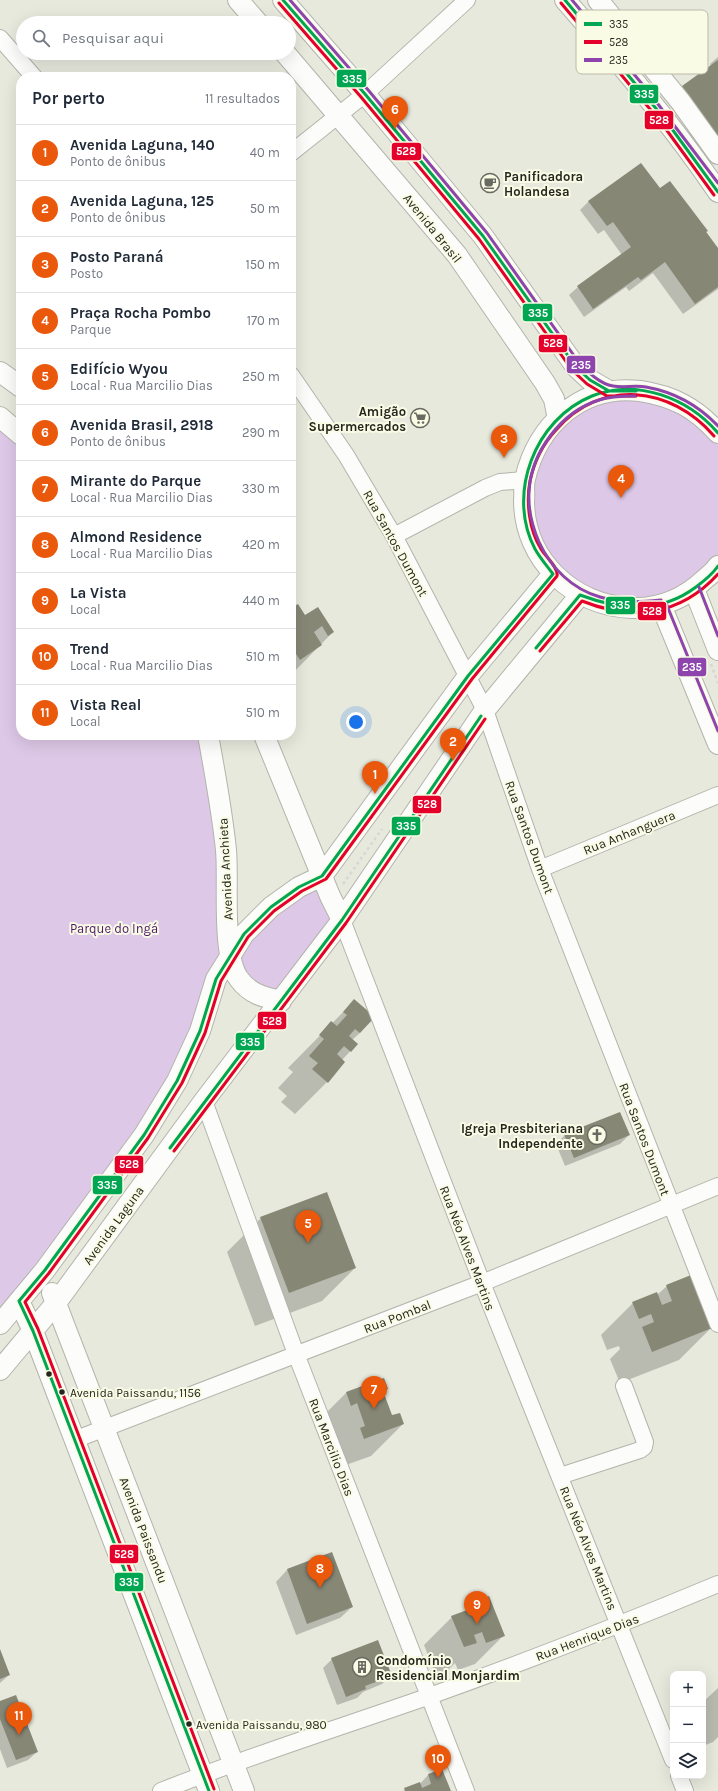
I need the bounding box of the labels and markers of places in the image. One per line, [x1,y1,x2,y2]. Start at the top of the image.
pin: 6 [382,96,408,129]
place label: Panificadora Holandesa [504,169,583,199]
cafe icon: Panificadora Holandesa [479,172,501,194]
place label: Amigão Supermercados [309,404,406,434]
supermarket icon: Amigão Supermercados [409,407,431,429]
pin: 3 [491,425,517,458]
pin: 4 [608,465,634,498]
pin: 2 [440,728,466,761]
pin: 1 [362,761,388,794]
place label: Igreja Presbiteriana Independente [461,1121,583,1151]
church icon: Igreja Presbiteriana Independente [586,1124,608,1146]
pin: 5 [295,1210,321,1243]
unlabelled marker [44,1369,54,1379]
pin: 7 [361,1376,387,1409]
place label: Avenida Paissandu, 1156 [70,1386,201,1400]
marker: Avenida Paissandu, 1156 [57,1387,67,1397]
pin: 8 [307,1555,333,1588]
pin: 9 [464,1591,490,1624]
place label: Condomínio Residencial Monjardim [376,1653,520,1683]
building icon: Condomínio Residencial Monjardim [351,1656,373,1678]
pin: 11 [6,1702,32,1735]
place label: Avenida Paissandu, 980 [196,1718,327,1732]
marker: Avenida Paissandu, 980 [184,1719,194,1729]
pin: 10 [425,1745,451,1778]

